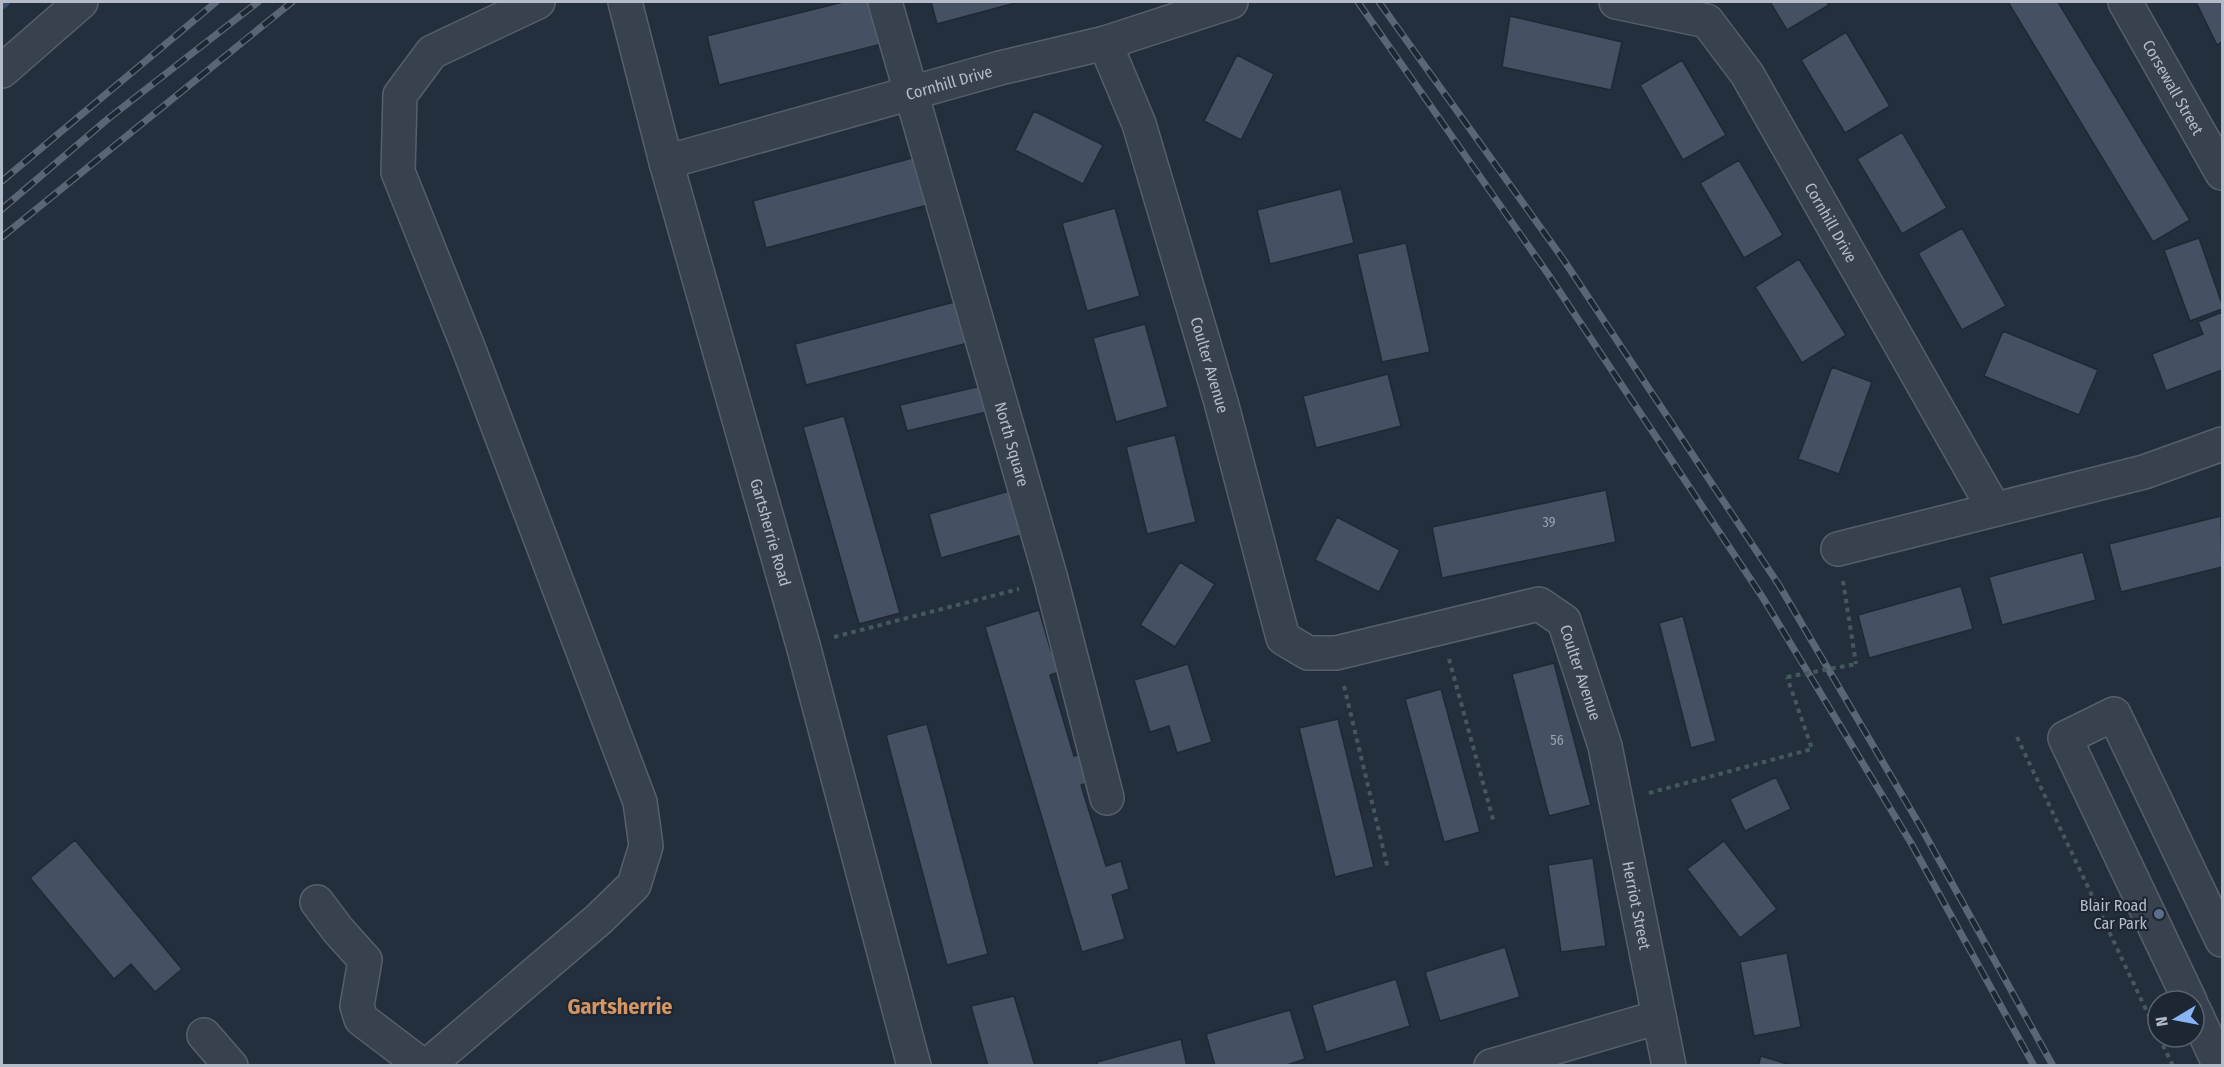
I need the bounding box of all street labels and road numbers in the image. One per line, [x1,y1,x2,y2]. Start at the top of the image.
street label: Corsewall Street [2139,37,2208,139]
street label: Cornhill Drive [904,62,995,104]
street label: Cornhill Drive [1801,179,1861,266]
street label: Coulter Avenue [1186,315,1233,415]
street label: North Square [991,400,1033,489]
street label: Gartsherrie Road [746,476,795,588]
street label: Coulter Avenue [1556,622,1605,723]
street label: Herriot Street [1618,860,1655,952]

